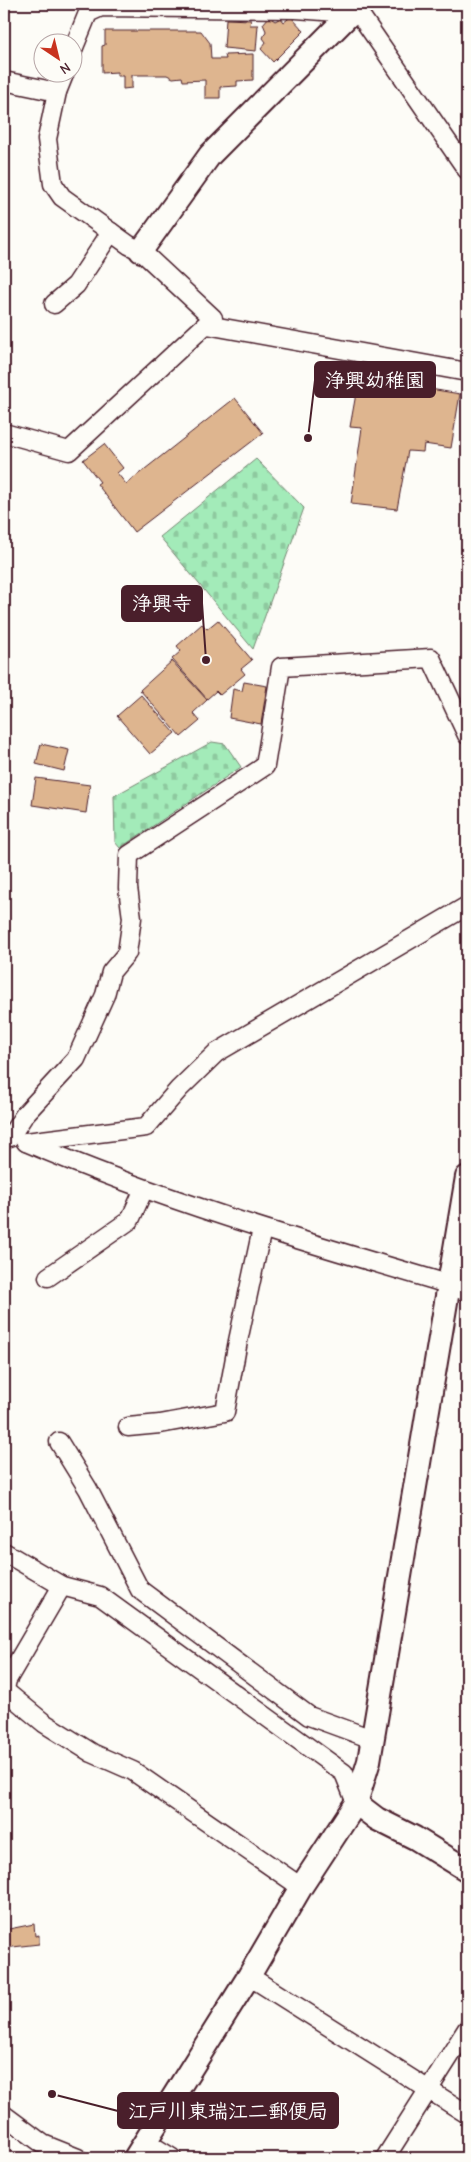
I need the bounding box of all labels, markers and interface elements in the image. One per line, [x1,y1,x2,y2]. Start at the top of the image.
north arrow [32,32,82,82]
text: N [57,59,74,78]
callout: 浄興幼稚園 [315,362,435,397]
text: 浄興幼稚園 [325,369,425,392]
callout: 浄興寺 [122,586,202,621]
text: 浄興寺 [132,592,192,615]
callout: 江戸川東瑞江二郵便局 [118,2093,338,2128]
text: 江戸川東瑞江二郵便局 [128,2100,328,2123]

